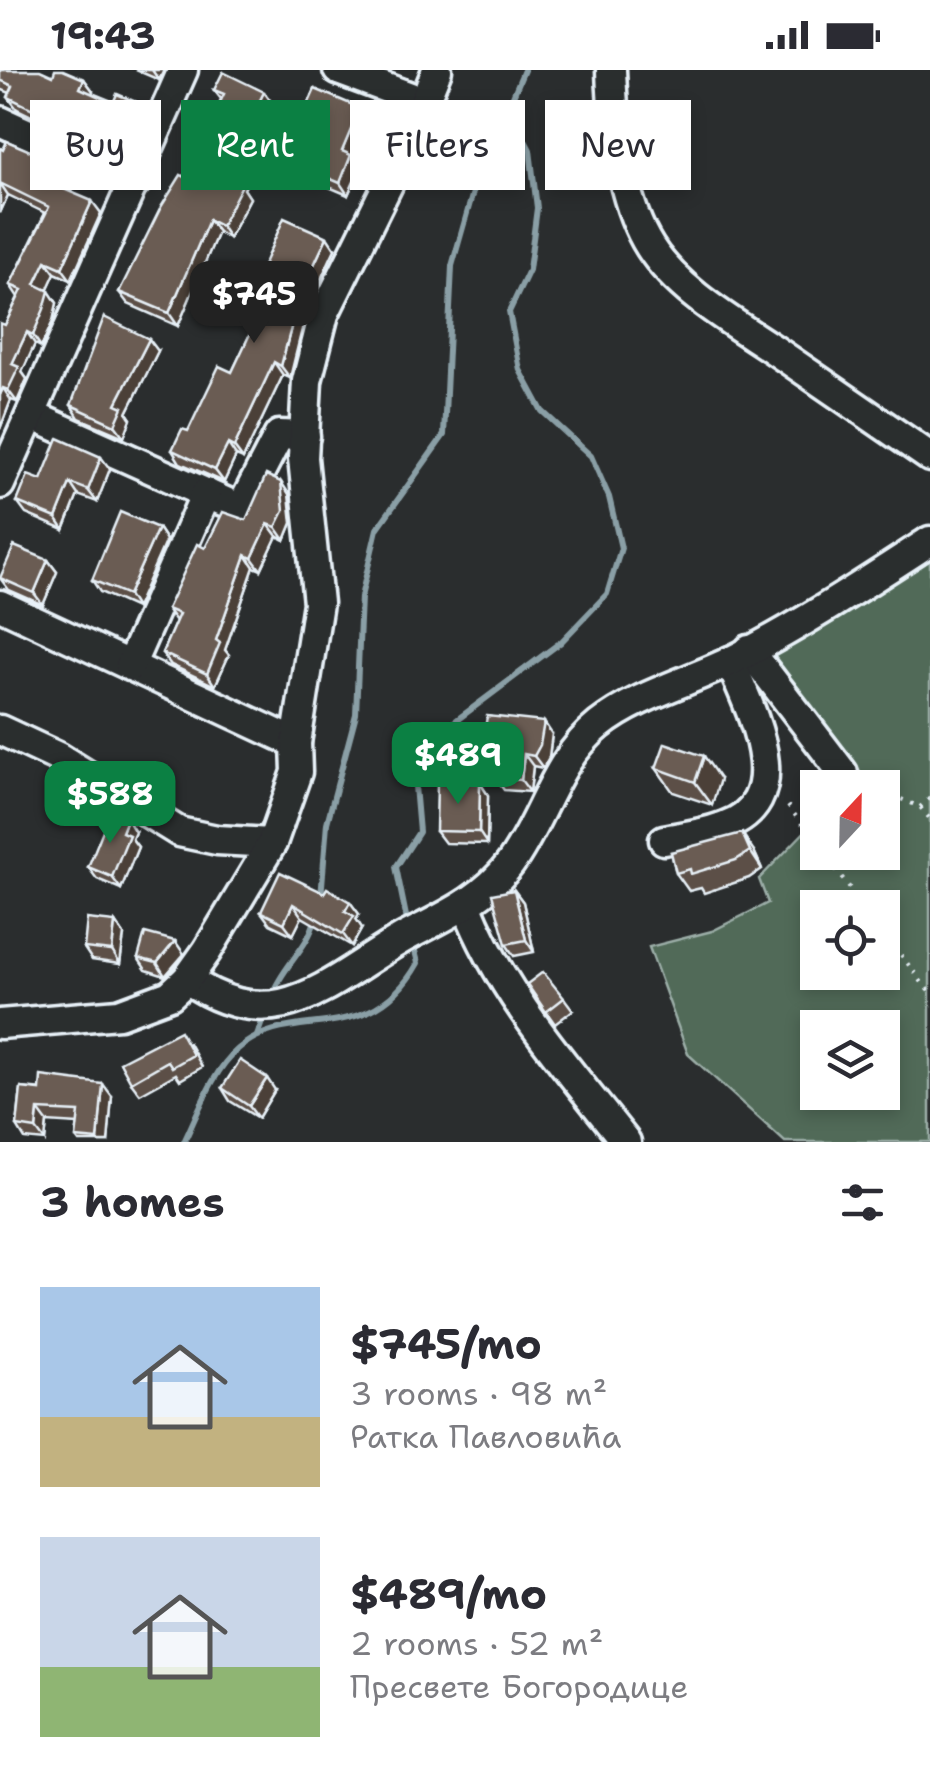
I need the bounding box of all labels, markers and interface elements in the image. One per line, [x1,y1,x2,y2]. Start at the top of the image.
text: 19:43 [50,10,156,61]
chip: Buy [30,100,161,190]
chip: Rent [181,100,330,190]
chip: Filters [350,100,525,190]
chip: New [545,100,691,190]
pin: $745 [195,261,313,346]
text: $745 [212,272,296,315]
pin: $489 [399,722,517,807]
text: $489 [414,733,502,776]
pin: $588 [51,761,169,846]
north arrow [800,770,900,870]
map controls [800,770,900,1110]
text: $588 [66,772,154,815]
button: locate [800,890,900,990]
button: layers [800,1010,900,1110]
text: 3 homes [40,1174,225,1230]
icon: filters [835,1175,890,1230]
text: $745/mo [350,1316,542,1372]
icon: home [120,1327,240,1447]
text: 3 rooms · 98 m² [350,1372,607,1415]
text: Ратка Павловића [350,1415,621,1458]
text: $489/mo [350,1566,547,1622]
icon: home [120,1577,240,1697]
text: 2 rooms · 52 m² [350,1622,603,1665]
text: Пресвете Богородице [350,1665,688,1708]

